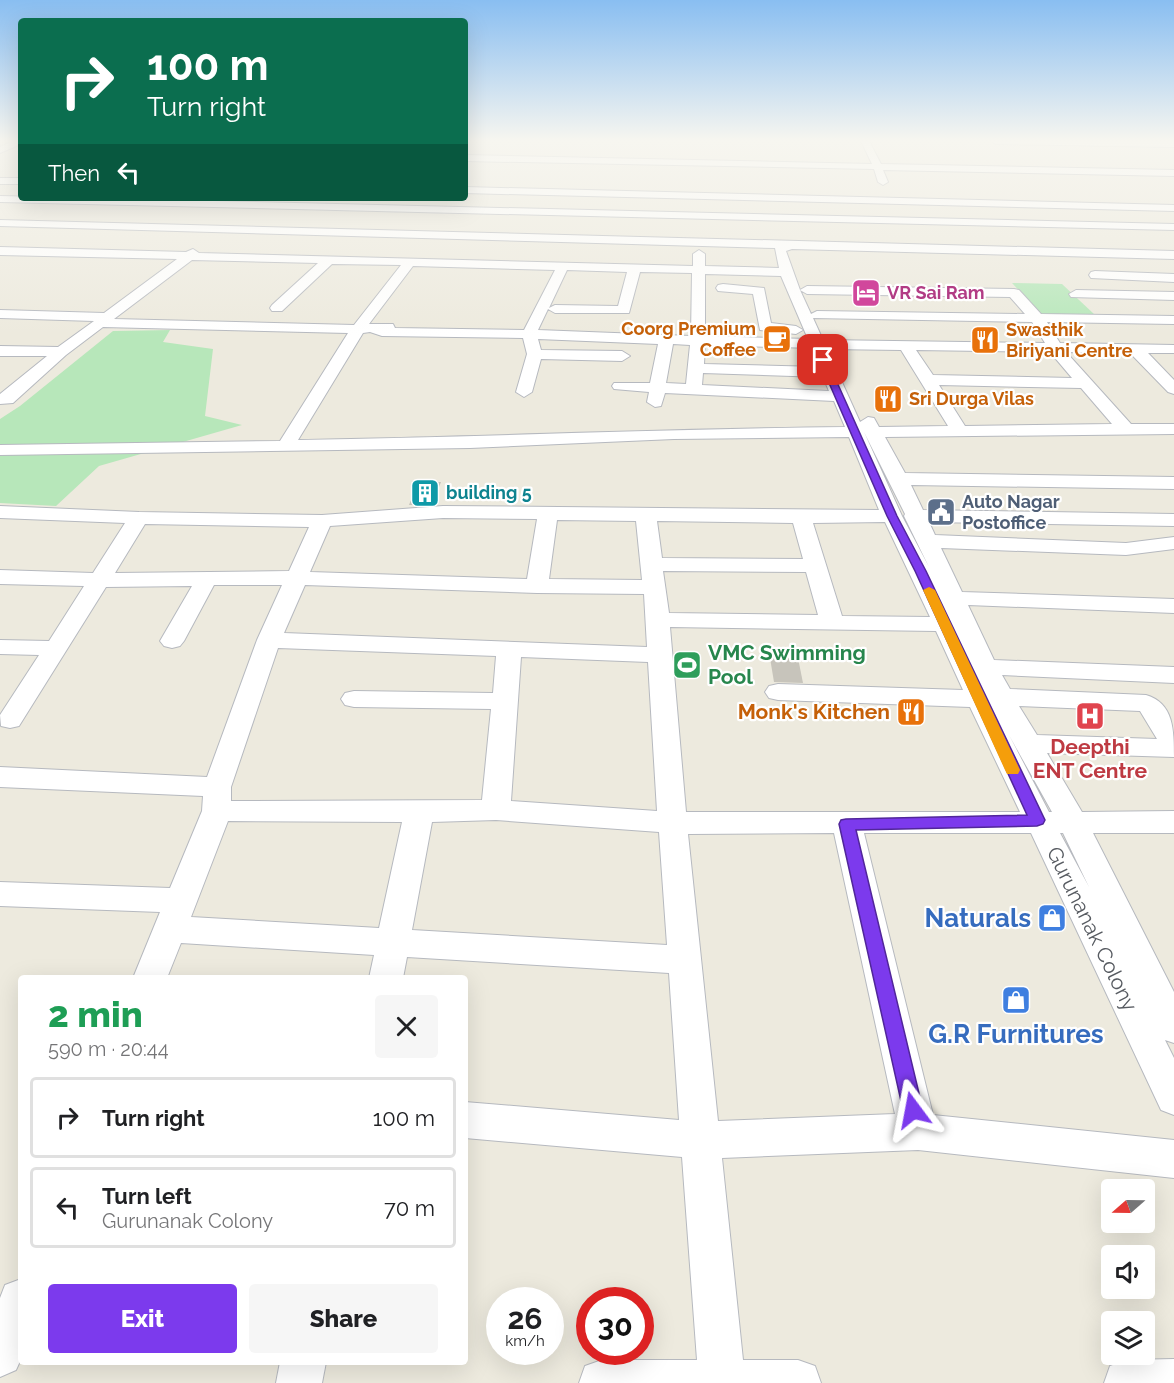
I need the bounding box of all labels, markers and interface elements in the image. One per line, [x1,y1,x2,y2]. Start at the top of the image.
text: 100 m [147,41,269,90]
icon: right [48,42,126,120]
text: Turn right [147,91,266,122]
icon: left [112,156,145,189]
text: Then [48,160,100,186]
hotel icon: VR Sai Ram [850,277,882,309]
place label: VR Sai Ram [887,282,985,303]
place label: Coorg Premium Coffee [621,318,756,360]
place label: Swasthik Biriyani Centre [1006,319,1133,361]
cafe icon: Coorg Premium Coffee [761,323,793,355]
restaurant icon: Swasthik Biriyani Centre [969,324,1001,356]
pin [797,334,848,385]
icon: arrive [806,343,839,376]
restaurant icon: Sri Durga Vilas [872,383,904,415]
place label: Sri Durga Vilas [909,388,1034,409]
building icon: building 5 [409,477,441,509]
place label: building 5 [446,482,532,503]
place label: Auto Nagar Postoffice [962,491,1060,533]
public building icon: Auto Nagar Postoffice [925,496,957,528]
place label: VMC Swimming Pool [708,640,866,689]
sports icon: VMC Swimming Pool [671,649,703,681]
restaurant icon: Monk's Kitchen [895,696,927,728]
place label: Monk's Kitchen [738,699,890,724]
hospital icon: Deepthi ENT Centre [1074,700,1106,732]
place label: Deepthi ENT Centre [1033,734,1148,783]
street label: Gurunanak Colony [1042,843,1143,1015]
shop icon: Naturals [1036,902,1068,934]
place label: Naturals [924,903,1031,933]
shop icon: G.R Furnitures [1000,984,1032,1016]
text: 2 min [48,993,143,1035]
button: close [375,995,438,1058]
place label: G.R Furnitures [928,1019,1104,1049]
text: 590 m · 20:44 [48,1037,169,1061]
position arrow [881,1078,945,1142]
icon: right [51,1101,84,1134]
text: Turn right [102,1105,205,1131]
text: 100 m [373,1105,435,1131]
north arrow [1101,1179,1155,1233]
map controls [1101,1179,1155,1365]
text: Turn left [102,1183,192,1209]
icon: left [51,1191,84,1224]
text: 70 m [384,1195,435,1221]
text: Gurunanak Colony [102,1209,273,1233]
button: sound [1101,1245,1155,1299]
button: Exit [48,1284,237,1353]
button: Share [249,1284,438,1353]
speed limit sign: 30 [576,1287,654,1365]
text: 26 [507,1301,543,1336]
button: layers [1101,1311,1155,1365]
text: km/h [505,1332,545,1350]

